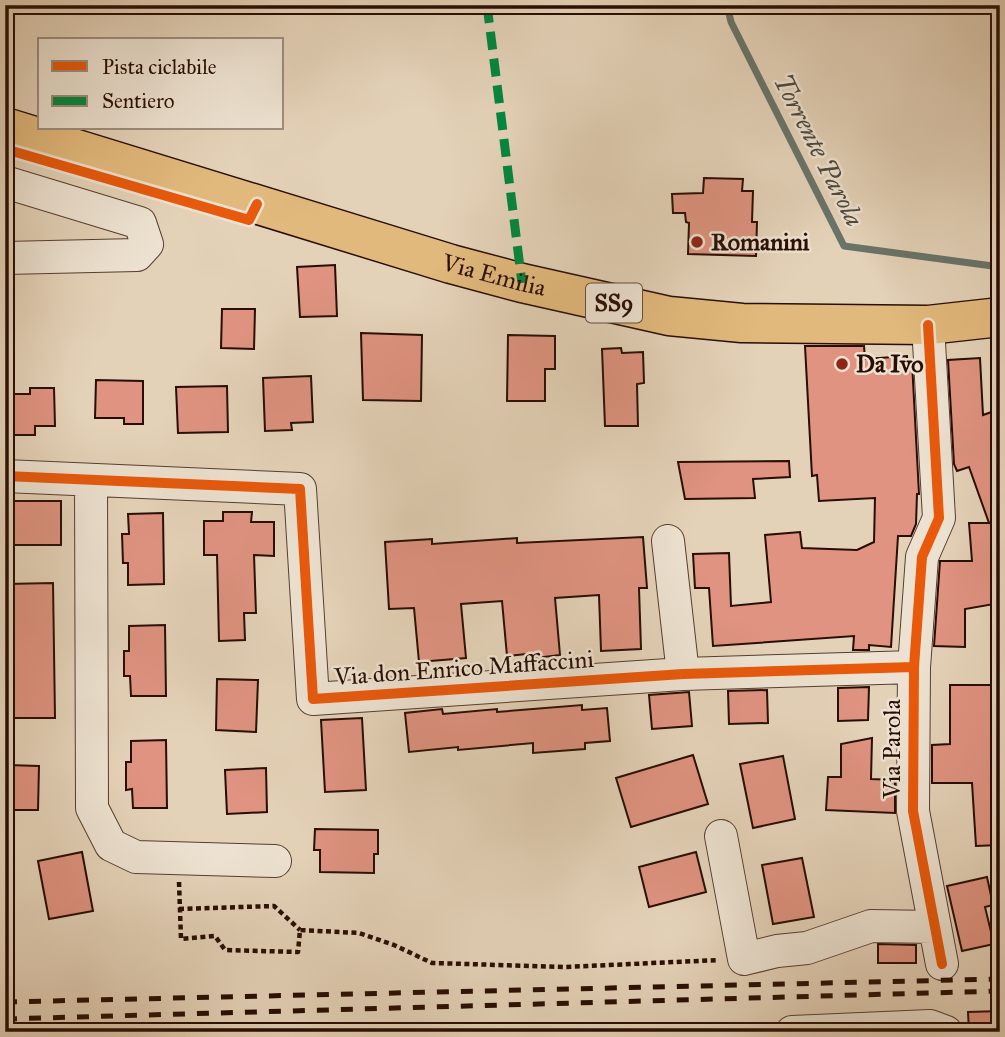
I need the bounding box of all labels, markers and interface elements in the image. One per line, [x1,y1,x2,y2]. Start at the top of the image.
legend [38,38,284,130]
text: Pista ciclabile [102,54,217,80]
water label: Torrente Parola [767,68,871,232]
text: Sentiero [102,88,175,114]
place label: Romanini [711,227,810,257]
marker: Romanini [689,234,705,250]
street label: Via Emilia [438,247,549,303]
road number: SS9 [586,284,642,322]
place label: Da Ivo [856,349,924,379]
marker: Da Ivo [834,356,850,372]
street label: Via don Enrico Maffaccini [332,644,595,692]
street label: Via Parola [877,698,907,800]

